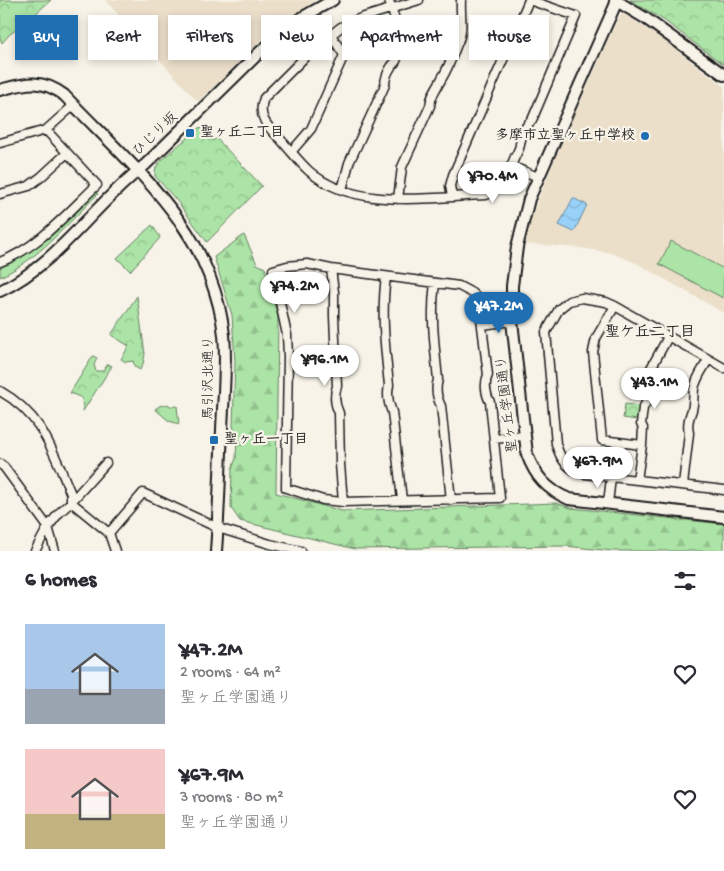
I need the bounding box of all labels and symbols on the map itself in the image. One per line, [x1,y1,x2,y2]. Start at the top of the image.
street label: ひじり坂 [130,109,182,161]
place label: 聖ヶ丘二丁目 [200,124,284,142]
marker: 聖ヶ丘二丁目 [184,127,196,139]
place label: 多摩市立聖ヶ丘中学校 [495,127,635,145]
marker: 多摩市立聖ヶ丘中学校 [639,130,651,142]
pin: ¥70.4M [452,162,534,204]
pin: ¥74.2M [254,272,336,314]
pin: ¥47.2M [458,292,540,334]
district label: 聖ケ丘二丁目 [605,324,695,342]
street label: 馬引沢北通り [201,336,218,420]
pin: ¥96.1M [284,344,366,387]
street label: 聖ヶ丘学園通り [494,354,522,454]
pin: ¥43.1M [614,368,696,410]
place label: 聖ヶ丘一丁目 [224,431,308,449]
marker: 聖ヶ丘一丁目 [208,434,220,446]
pin: ¥67.9M [557,446,639,489]

